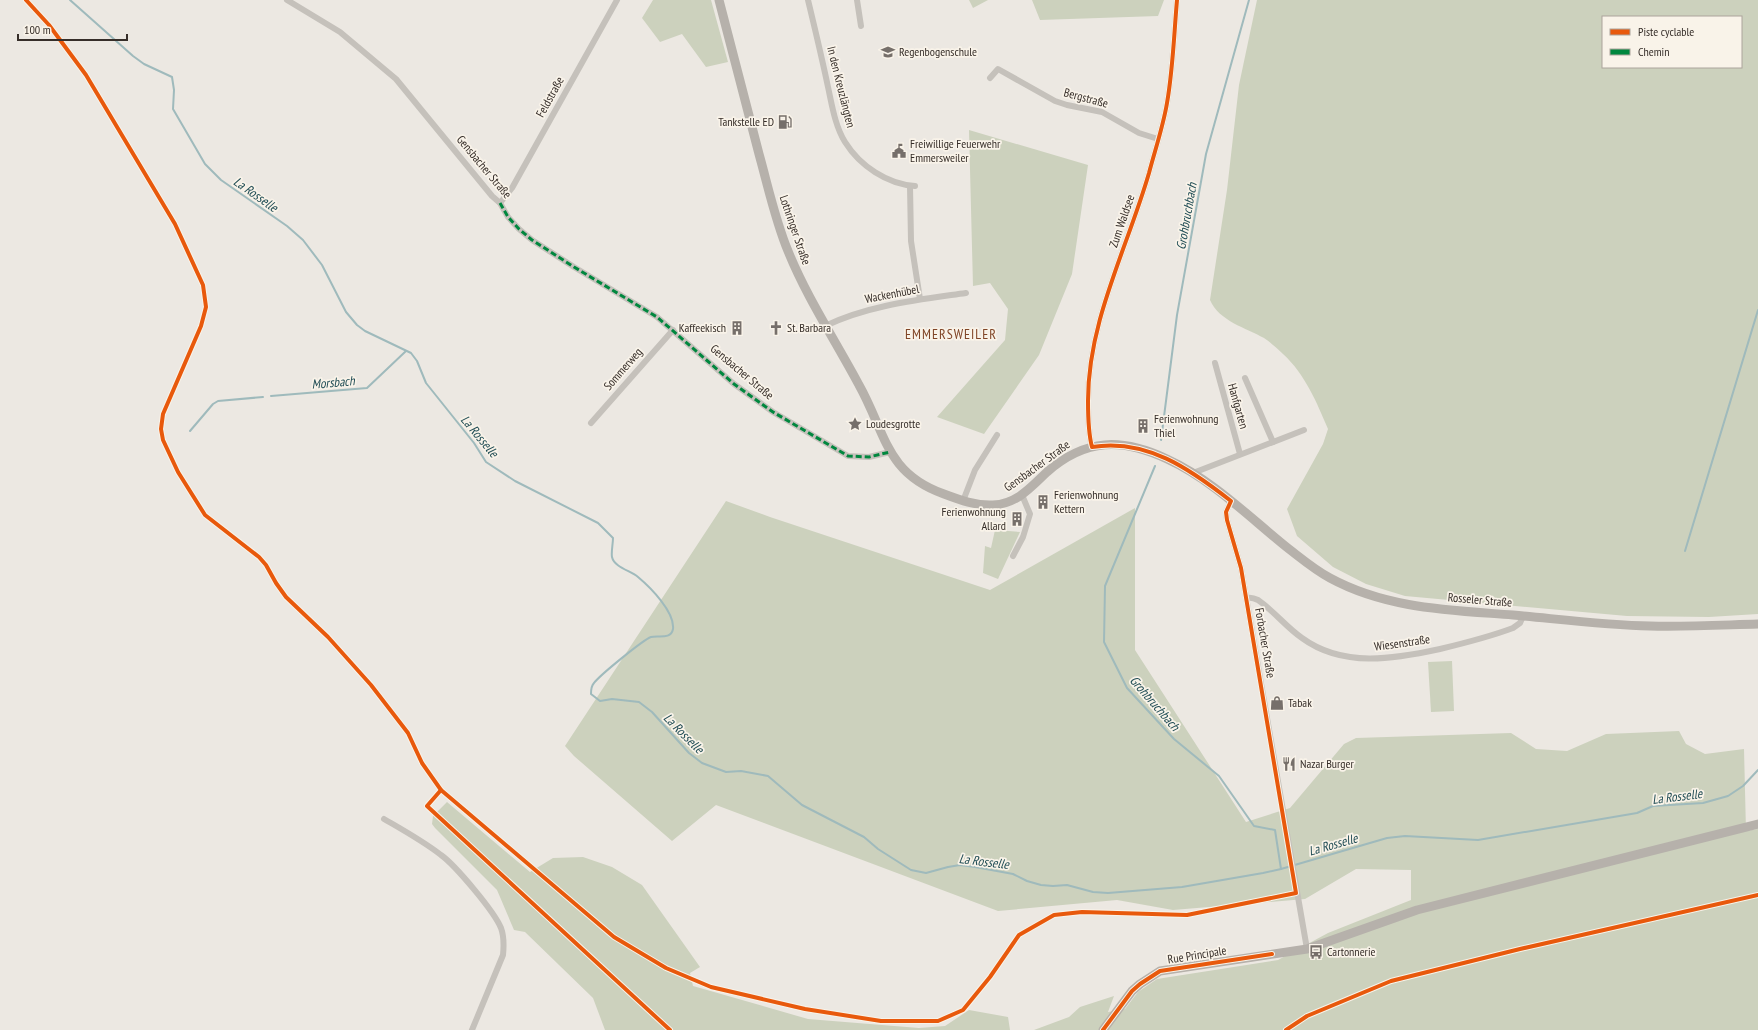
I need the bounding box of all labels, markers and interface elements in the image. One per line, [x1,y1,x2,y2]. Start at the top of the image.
scale bar [18,16,127,42]
legend [1602,16,1742,68]
text: 100 m [24,22,51,37]
text: Piste cyclable [1638,24,1694,39]
school or university icon: Regenbogenschule [880,44,896,60]
place label: Regenbogenschule [899,44,977,59]
text: Chemin [1638,44,1669,59]
street label: In den Kreuzlängten [824,45,859,129]
street label: Feldstraße [532,74,567,120]
street label: Bergstraße [1062,84,1110,111]
place label: Tankstelle ED [718,114,774,129]
fuel station icon: Tankstelle ED [777,114,793,130]
street label: Gensbacher Straße [454,132,515,201]
place label: Freiwillige Feuerwehr Emmersweiler [910,136,1001,165]
public building icon: Freiwillige Feuerwehr Emmersweiler [891,143,907,159]
water label: La Rosselle [230,173,282,217]
water label: Grohbruchbach [1172,180,1201,251]
street label: Zum Waldsee [1106,192,1138,249]
street label: Lothringer Straße [777,193,814,267]
street label: Wackenhübel [864,281,920,306]
place label: Kaffeekisch [679,320,726,335]
building icon: Kaffeekisch [729,320,745,336]
church icon: St. Barbara [768,320,784,336]
place label: St. Barbara [787,320,831,335]
district label: EMMERSWEILER [905,325,997,343]
street label: Gensbacher Straße [708,341,777,402]
street label: Sommerweg [600,344,645,393]
water label: Morsbach [311,372,356,393]
street label: Hanfgarten [1225,381,1252,430]
place label: Ferienwohnung Thiel [1154,411,1218,440]
water label: La Rosselle [457,412,503,462]
place icon: Loudesgrotte [847,416,863,432]
place label: Loudesgrotte [866,416,920,431]
building icon: Ferienwohnung Thiel [1135,418,1151,434]
street label: Gensbacher Straße [1001,437,1073,495]
place label: Ferienwohnung Kettern [1054,487,1118,516]
building icon: Ferienwohnung Kettern [1035,494,1051,510]
place label: Ferienwohnung Allard [942,504,1006,533]
building icon: Ferienwohnung Allard [1009,511,1025,527]
street label: Rosseler Straße [1447,589,1513,610]
street label: Forbacher Straße [1252,607,1279,679]
street label: Wiesenstraße [1373,631,1431,654]
water label: Grohbruchbach [1126,672,1184,735]
shop icon: Tabak [1269,695,1285,711]
place label: Tabak [1288,695,1312,710]
water label: La Rosselle [660,710,709,758]
restaurant icon: Nazar Burger [1281,756,1297,772]
place label: Nazar Burger [1300,756,1354,771]
water label: La Rosselle [1651,785,1705,808]
water label: La Rosselle [1307,829,1361,860]
water label: La Rosselle [958,850,1011,873]
street label: Rue Principale [1166,942,1227,967]
bus stop icon: Cartonnerie [1308,944,1324,960]
place label: Cartonnerie [1327,944,1375,959]

